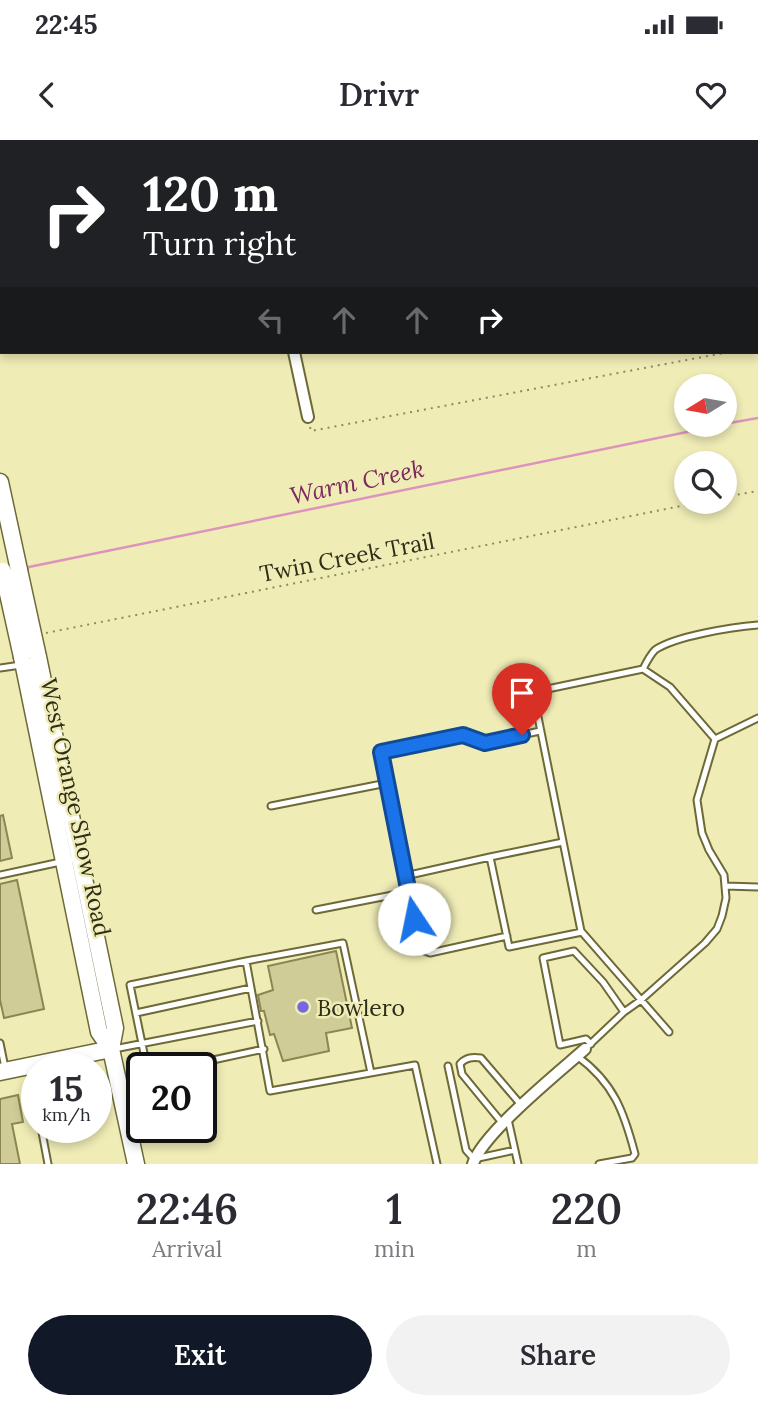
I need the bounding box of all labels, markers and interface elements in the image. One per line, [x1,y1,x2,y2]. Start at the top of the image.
text: 22:45 [35,8,97,41]
text: Drivr [339,74,419,115]
icon: back [28,76,66,114]
icon: heart [692,76,730,114]
text: 120 m [143,162,278,224]
icon: right [28,168,119,259]
text: Turn right [143,223,296,264]
icon: left [252,301,290,339]
icon: ahead [325,301,363,339]
icon: ahead [398,301,436,339]
icon: right [471,301,509,339]
north arrow [674,374,737,438]
map controls [674,374,737,514]
button: search [674,451,737,514]
water label: Warm Creek [287,453,427,511]
street label: Twin Creek Trail [257,526,437,588]
pin [492,663,552,735]
icon: arrive [503,674,541,712]
street label: West Orange Show Road [34,675,118,939]
position arrow [377,882,451,956]
place label: Bowlero [317,993,405,1022]
marker: Bowlero [295,999,311,1015]
speed limit sign: 20 [126,1052,217,1143]
text: 15 [50,1066,83,1111]
text: km/h [42,1103,91,1126]
text: 22:46 [136,1182,238,1236]
text: 1 [386,1182,403,1236]
text: 220 [551,1182,622,1236]
text: Arrival [152,1234,222,1263]
text: min [374,1234,415,1263]
text: m [576,1234,597,1263]
button: Exit [28,1315,372,1395]
button: Share [386,1315,730,1395]

